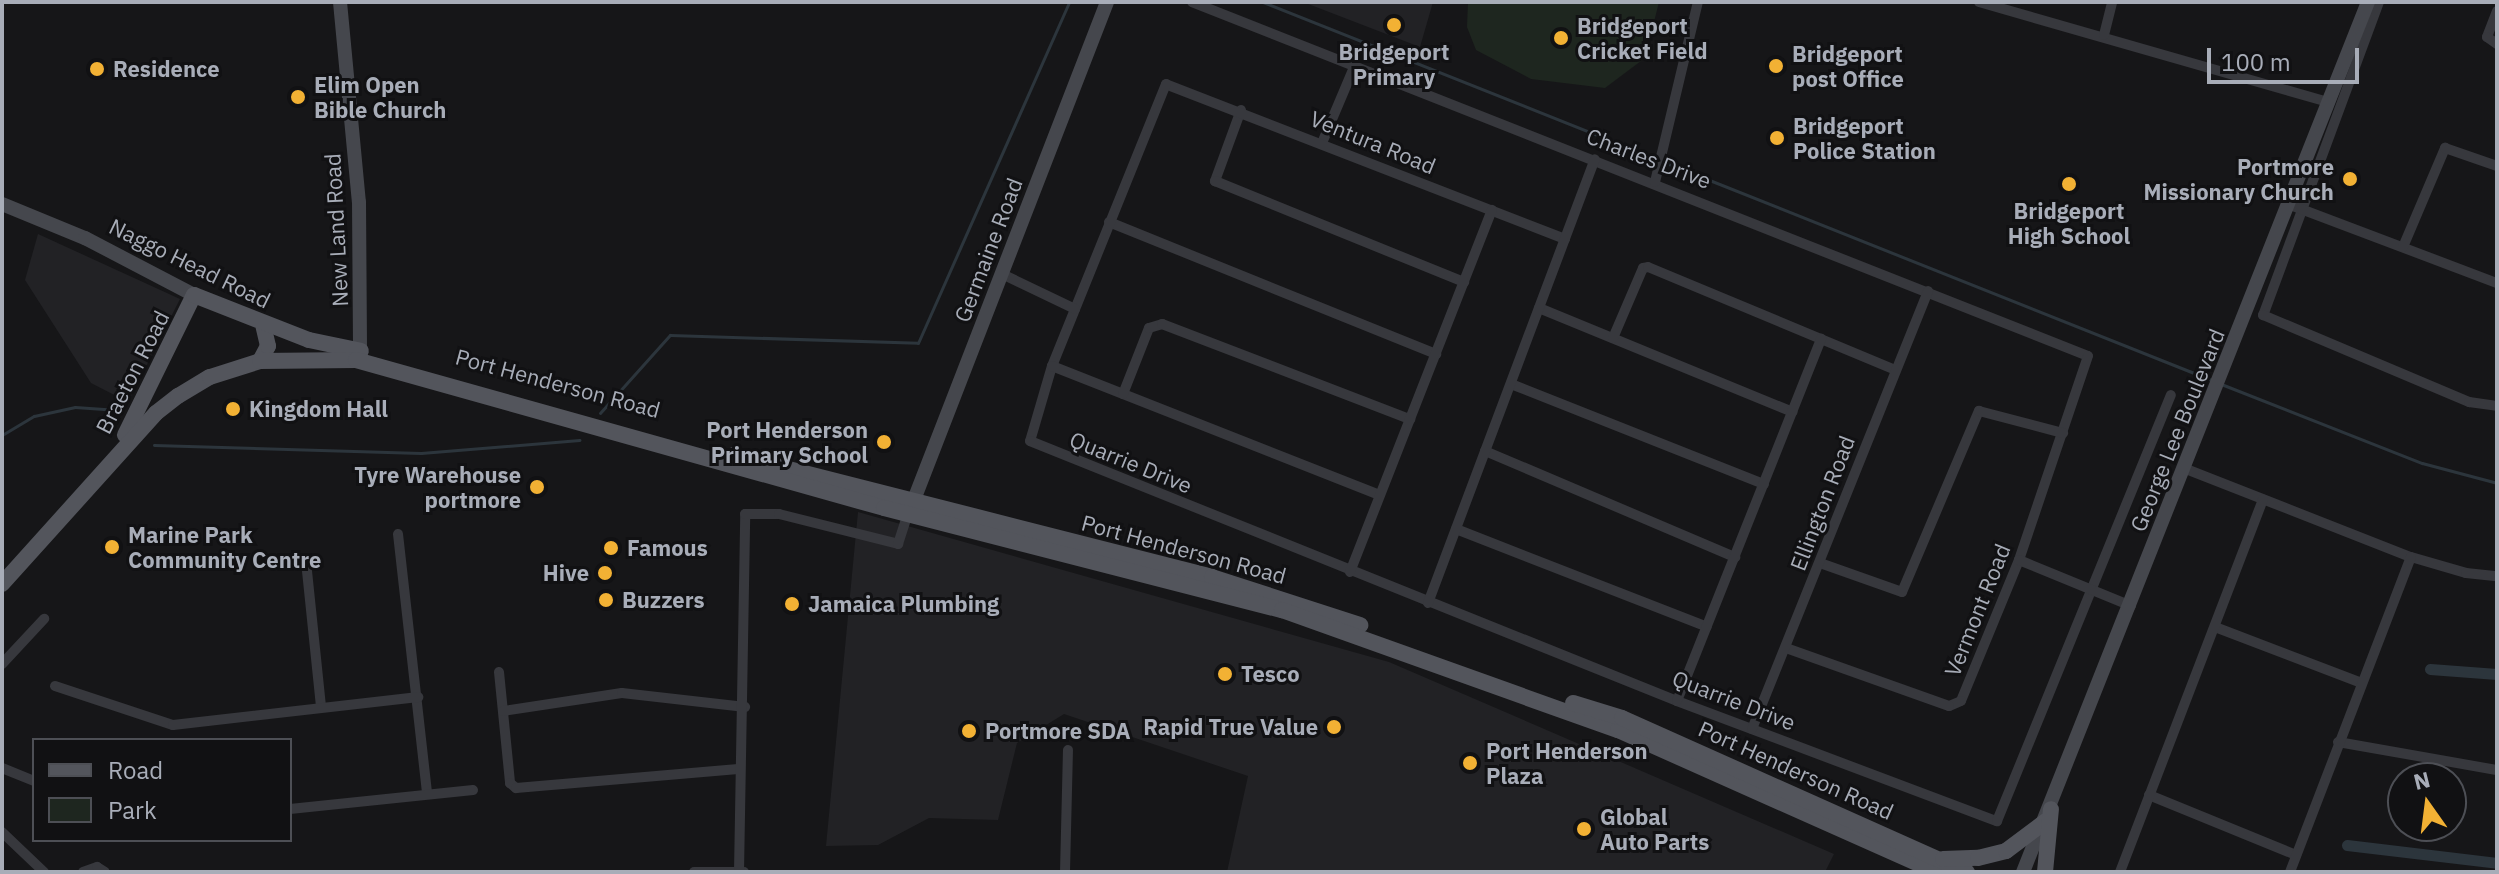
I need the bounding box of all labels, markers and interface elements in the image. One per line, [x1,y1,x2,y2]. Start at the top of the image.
place label: Bridgeport Cricket Field [1577,12,1708,64]
marker: Bridgeport Primary [1385,16,1403,34]
marker: Bridgeport Cricket Field [1552,29,1570,47]
scale bar [2211,32,2363,82]
place label: Bridgeport Primary [1339,38,1449,90]
place label: Bridgeport post Office [1792,40,1904,92]
text: 100 m [2221,46,2291,78]
place label: Residence [113,56,220,82]
marker: Bridgeport post Office [1767,57,1785,75]
marker: Residence [88,60,106,78]
place label: Elim Open Bible Church [314,71,446,122]
marker: Elim Open Bible Church [289,88,307,106]
street label: Ventura Road [1306,105,1440,179]
place label: Bridgeport Police Station [1793,112,1936,164]
street label: Charles Drive [1583,122,1715,194]
marker: Bridgeport Police Station [1768,129,1786,147]
street label: New Land Road [319,153,353,307]
place label: Portmore Missionary Church [2144,153,2334,204]
marker: Portmore Missionary Church [2341,170,2359,188]
street label: Germaine Road [948,174,1028,326]
marker: Bridgeport High School [2060,175,2078,193]
place label: Bridgeport High School [2008,197,2130,248]
street label: Naggo Head Road [105,213,275,313]
street label: Braeton Road [90,306,174,438]
street label: George Lee Boulevard [2124,325,2230,535]
street label: Port Henderson Road [453,343,663,423]
place label: Kingdom Hall [249,396,388,422]
marker: Kingdom Hall [224,400,242,418]
place label: Port Henderson Primary School [706,416,868,468]
street label: Quarrie Drive [1066,425,1196,499]
street label: Ellington Road [1784,432,1860,574]
marker: Port Henderson Primary School [875,433,893,451]
place label: Tyre Warehouse portmore [354,461,521,512]
marker: Tyre Warehouse portmore [528,478,546,496]
street label: Port Henderson Road [1079,509,1289,589]
place label: Marine Park Community Centre [128,521,321,572]
place label: Famous [627,535,708,561]
marker: Marine Park Community Centre [103,538,121,556]
marker: Famous [602,539,620,557]
street label: Vermont Road [1938,540,2016,680]
place label: Hive [543,560,589,586]
marker: Hive [596,564,614,582]
place label: Buzzers [622,587,705,613]
marker: Buzzers [597,591,615,609]
place label: Jamaica Plumbing [808,591,999,617]
marker: Jamaica Plumbing [783,595,801,613]
place label: Tesco [1241,661,1300,687]
street label: Quarrie Drive [1669,664,1799,736]
marker: Tesco [1216,665,1234,683]
place label: Rapid True Value [1143,714,1318,740]
street label: Port Henderson Road [1694,715,1898,825]
place label: Portmore SDA [985,718,1131,744]
marker: Rapid True Value [1325,718,1343,736]
marker: Portmore SDA [960,722,978,740]
place label: Port Henderson Plaza [1486,737,1648,788]
legend [32,738,292,842]
text: Road [108,754,163,786]
marker: Port Henderson Plaza [1461,754,1479,772]
north arrow [2387,762,2467,842]
text: N [2410,764,2433,796]
text: Park [108,794,157,826]
place label: Global Auto Parts [1600,803,1709,854]
marker: Global Auto Parts [1575,820,1593,838]

